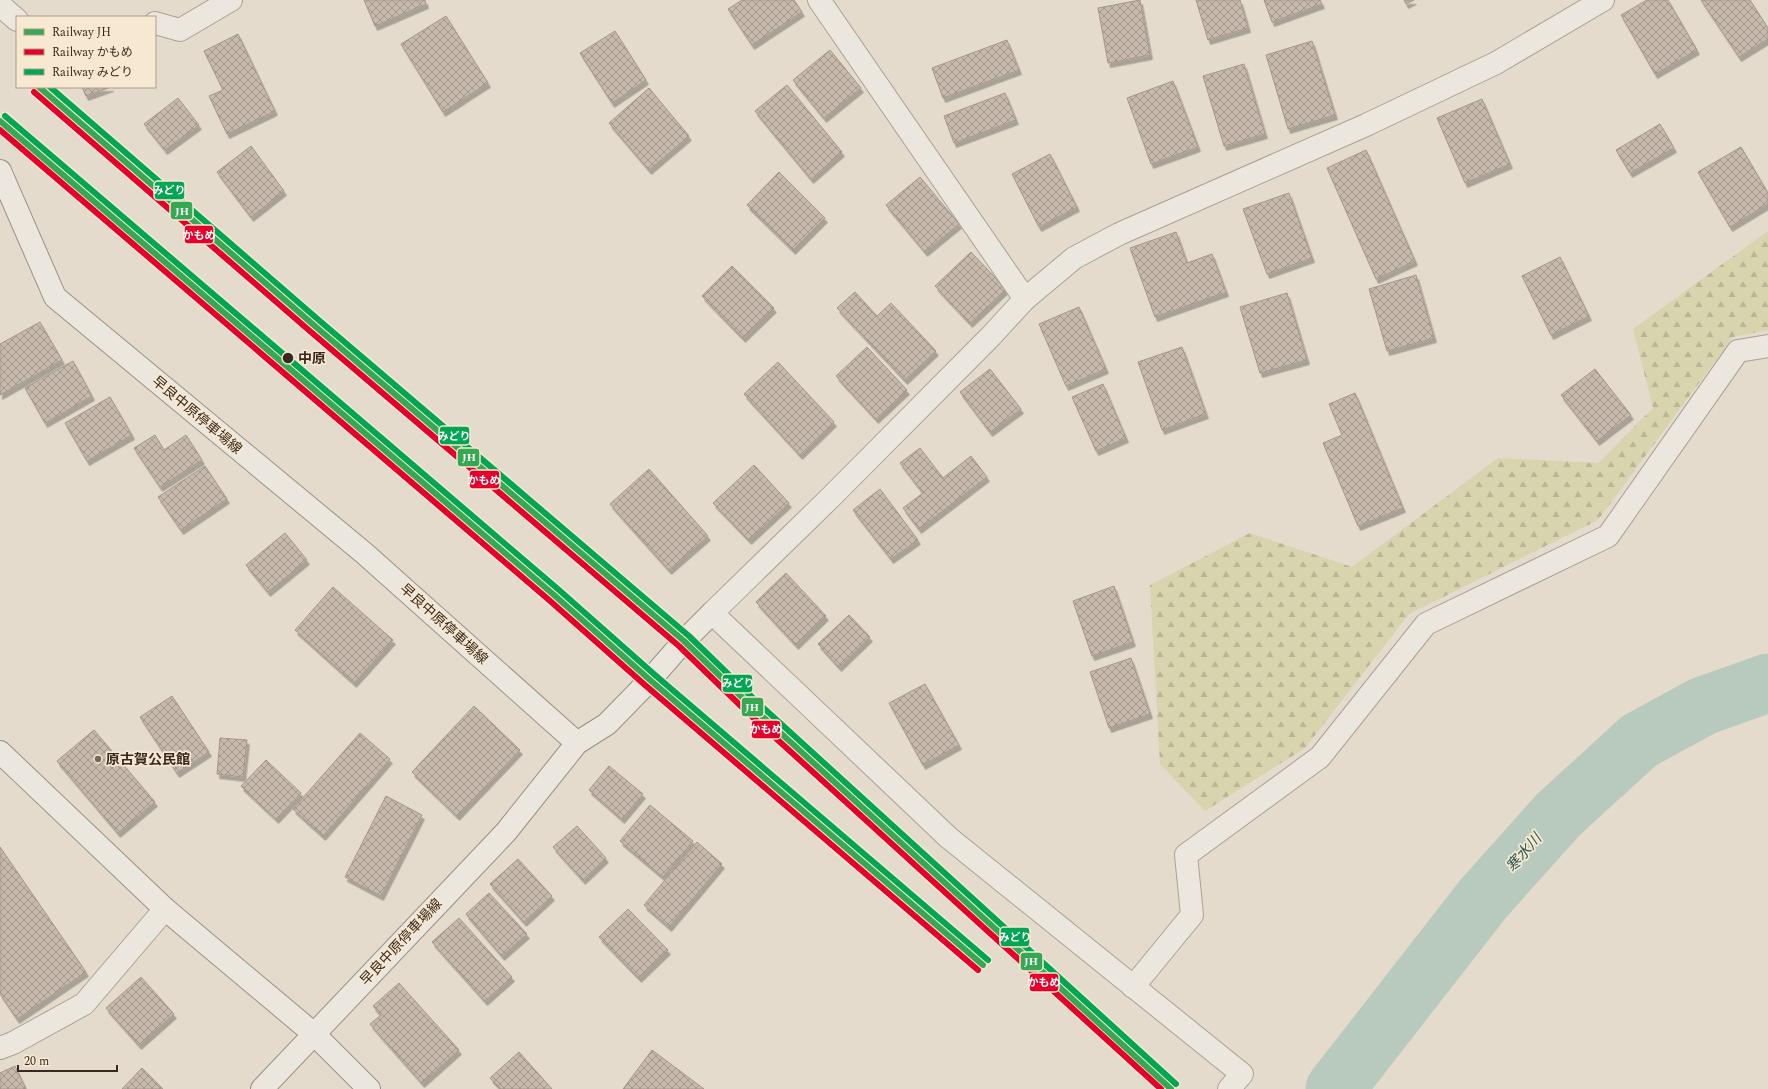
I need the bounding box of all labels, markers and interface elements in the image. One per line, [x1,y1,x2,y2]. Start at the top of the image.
legend [16,16,156,88]
text: Railway JH [52,23,111,42]
text: Railway かもめ [52,43,133,62]
text: Railway みどり [52,63,133,82]
line badge: みどり [154,181,185,200]
text: みどり [153,182,186,199]
line badge: JH [170,201,193,220]
text: JH [175,203,189,220]
line badge: かもめ [184,225,214,244]
text: かもめ [183,227,216,244]
place label: 中原 [298,348,326,369]
marker: 中原 [281,351,295,365]
street label: 早良中原停車場線 [147,371,247,459]
line badge: みどり [439,426,470,445]
text: みどり [438,428,471,445]
line badge: JH [457,448,480,467]
text: JH [462,449,476,466]
line badge: かもめ [469,470,500,489]
text: かもめ [468,472,501,489]
street label: 早良中原停車場線 [395,579,493,669]
line badge: みどり [722,674,753,693]
text: みどり [722,675,755,692]
line badge: JH [741,697,764,717]
text: JH [745,699,759,716]
line badge: かもめ [751,720,781,739]
text: かもめ [750,721,783,738]
place label: 原古賀公民館 [106,749,190,770]
marker: 原古賀公民館 [93,754,103,764]
water label: 寒水川 [1501,827,1549,878]
street label: 早良中原停車場線 [355,894,447,990]
line badge: みどり [1000,927,1030,947]
text: みどり [999,929,1032,946]
line badge: JH [1020,952,1043,971]
text: JH [1024,953,1038,970]
line badge: かもめ [1029,973,1059,992]
text: かもめ [1028,974,1061,991]
scale bar [18,1047,117,1073]
text: 20 m [24,1052,49,1071]

